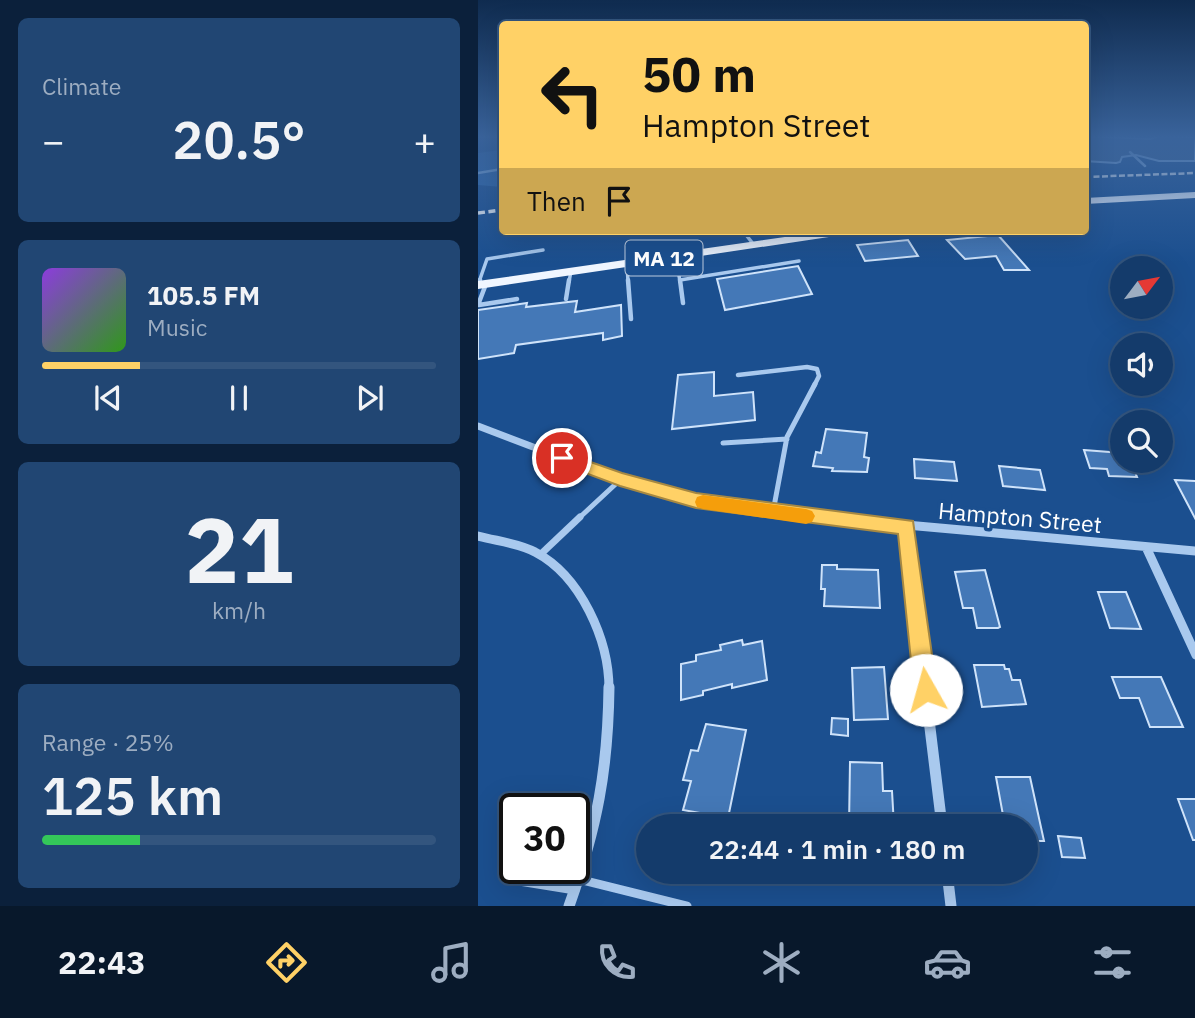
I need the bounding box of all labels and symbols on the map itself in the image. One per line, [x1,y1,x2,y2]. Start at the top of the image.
road number: MA 12 [626,240,702,276]
north arrow [1110,256,1173,318]
pin [532,428,592,488]
street label: Hampton Street [937,495,1103,539]
position arrow [889,653,963,727]
speed limit sign: 30 [499,793,590,884]

